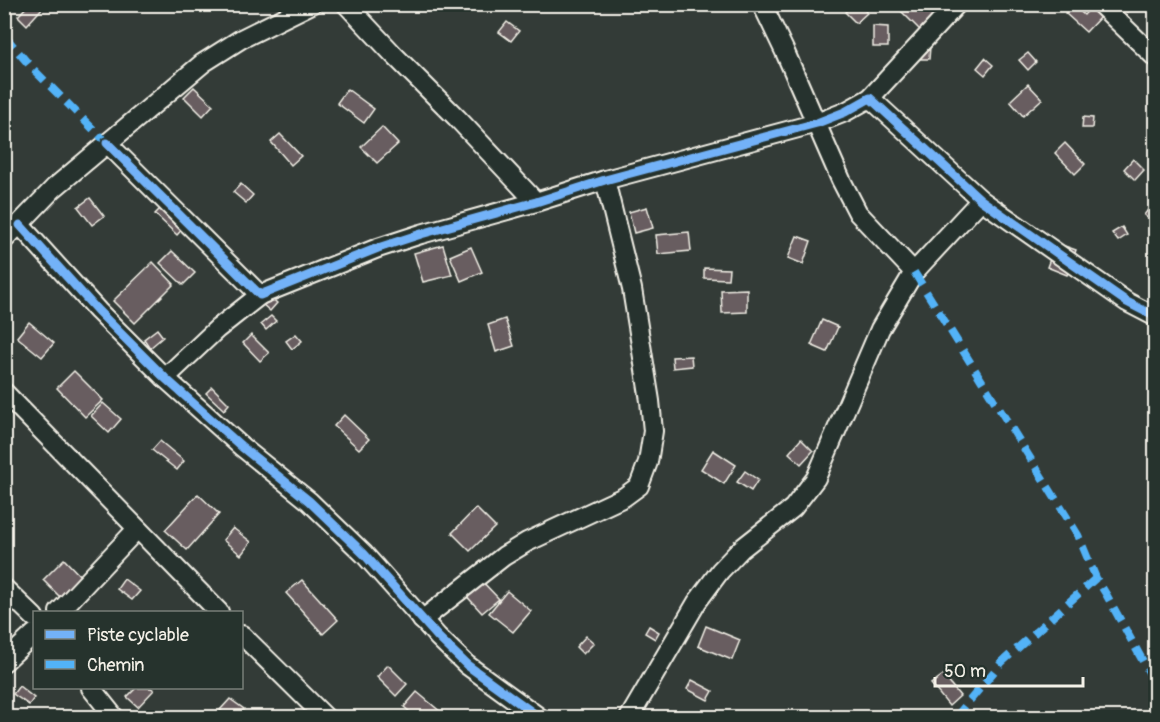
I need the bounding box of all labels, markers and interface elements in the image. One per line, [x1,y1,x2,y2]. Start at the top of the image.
legend [33,611,243,689]
text: Piste cyclable [87,624,189,647]
scale bar [935,650,1084,688]
text: Chemin [87,654,144,677]
text: 50 m [944,660,986,683]

